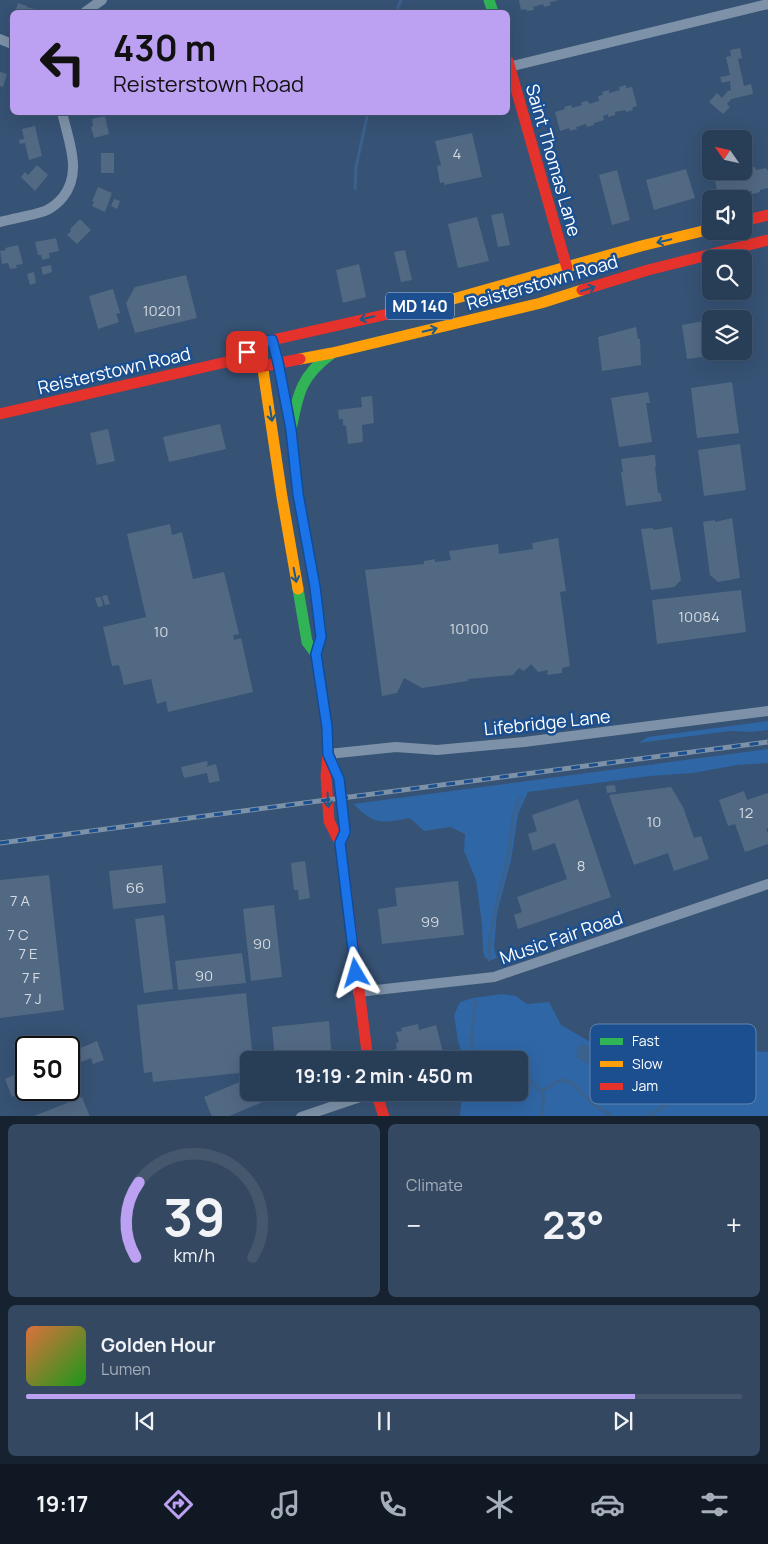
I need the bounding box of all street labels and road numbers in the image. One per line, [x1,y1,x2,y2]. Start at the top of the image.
street label: Saint Thomas Lane [521,81,587,239]
street label: Reisterstown Road [464,249,620,315]
road number: MD 140 [386,292,454,320]
street label: Reisterstown Road [35,341,193,399]
street label: Lifebridge Lane [483,703,611,741]
street label: Music Fair Road [496,905,626,969]

